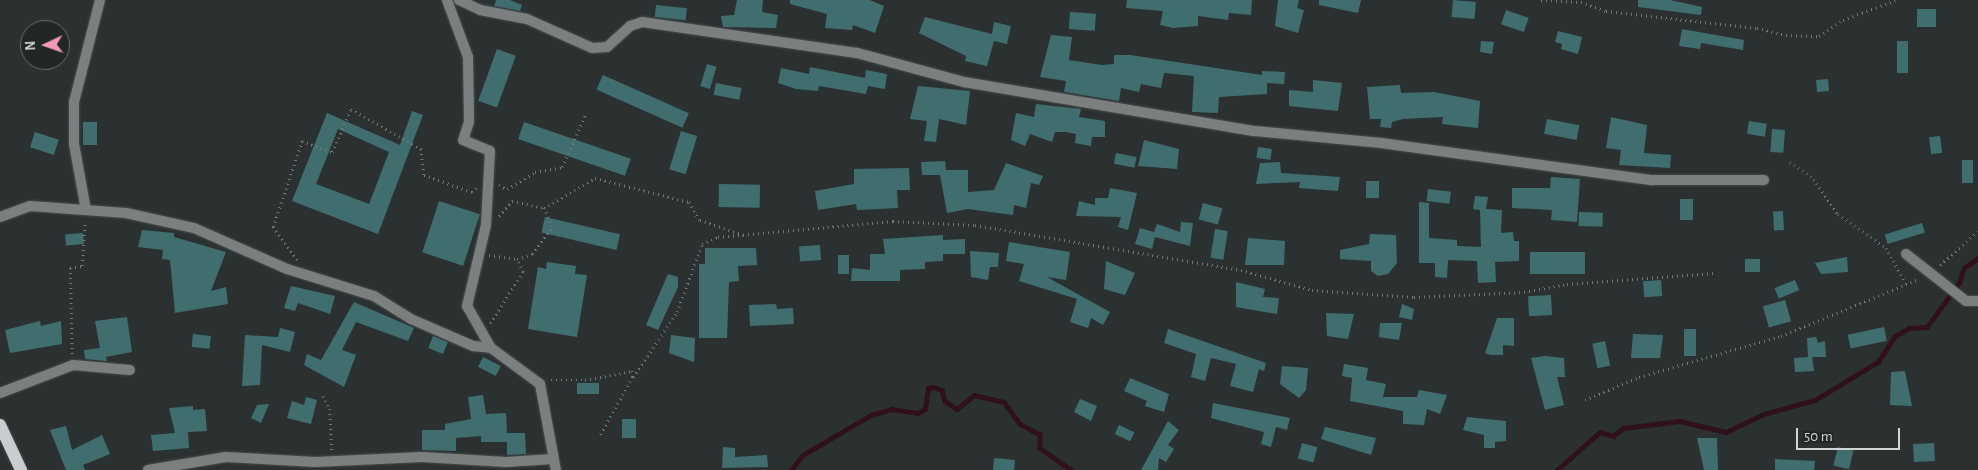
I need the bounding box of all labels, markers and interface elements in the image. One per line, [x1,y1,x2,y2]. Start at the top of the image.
north arrow [20,20,70,70]
text: N [24,41,38,51]
scale bar [1798,418,1902,450]
text: 50 m [1804,429,1833,444]

